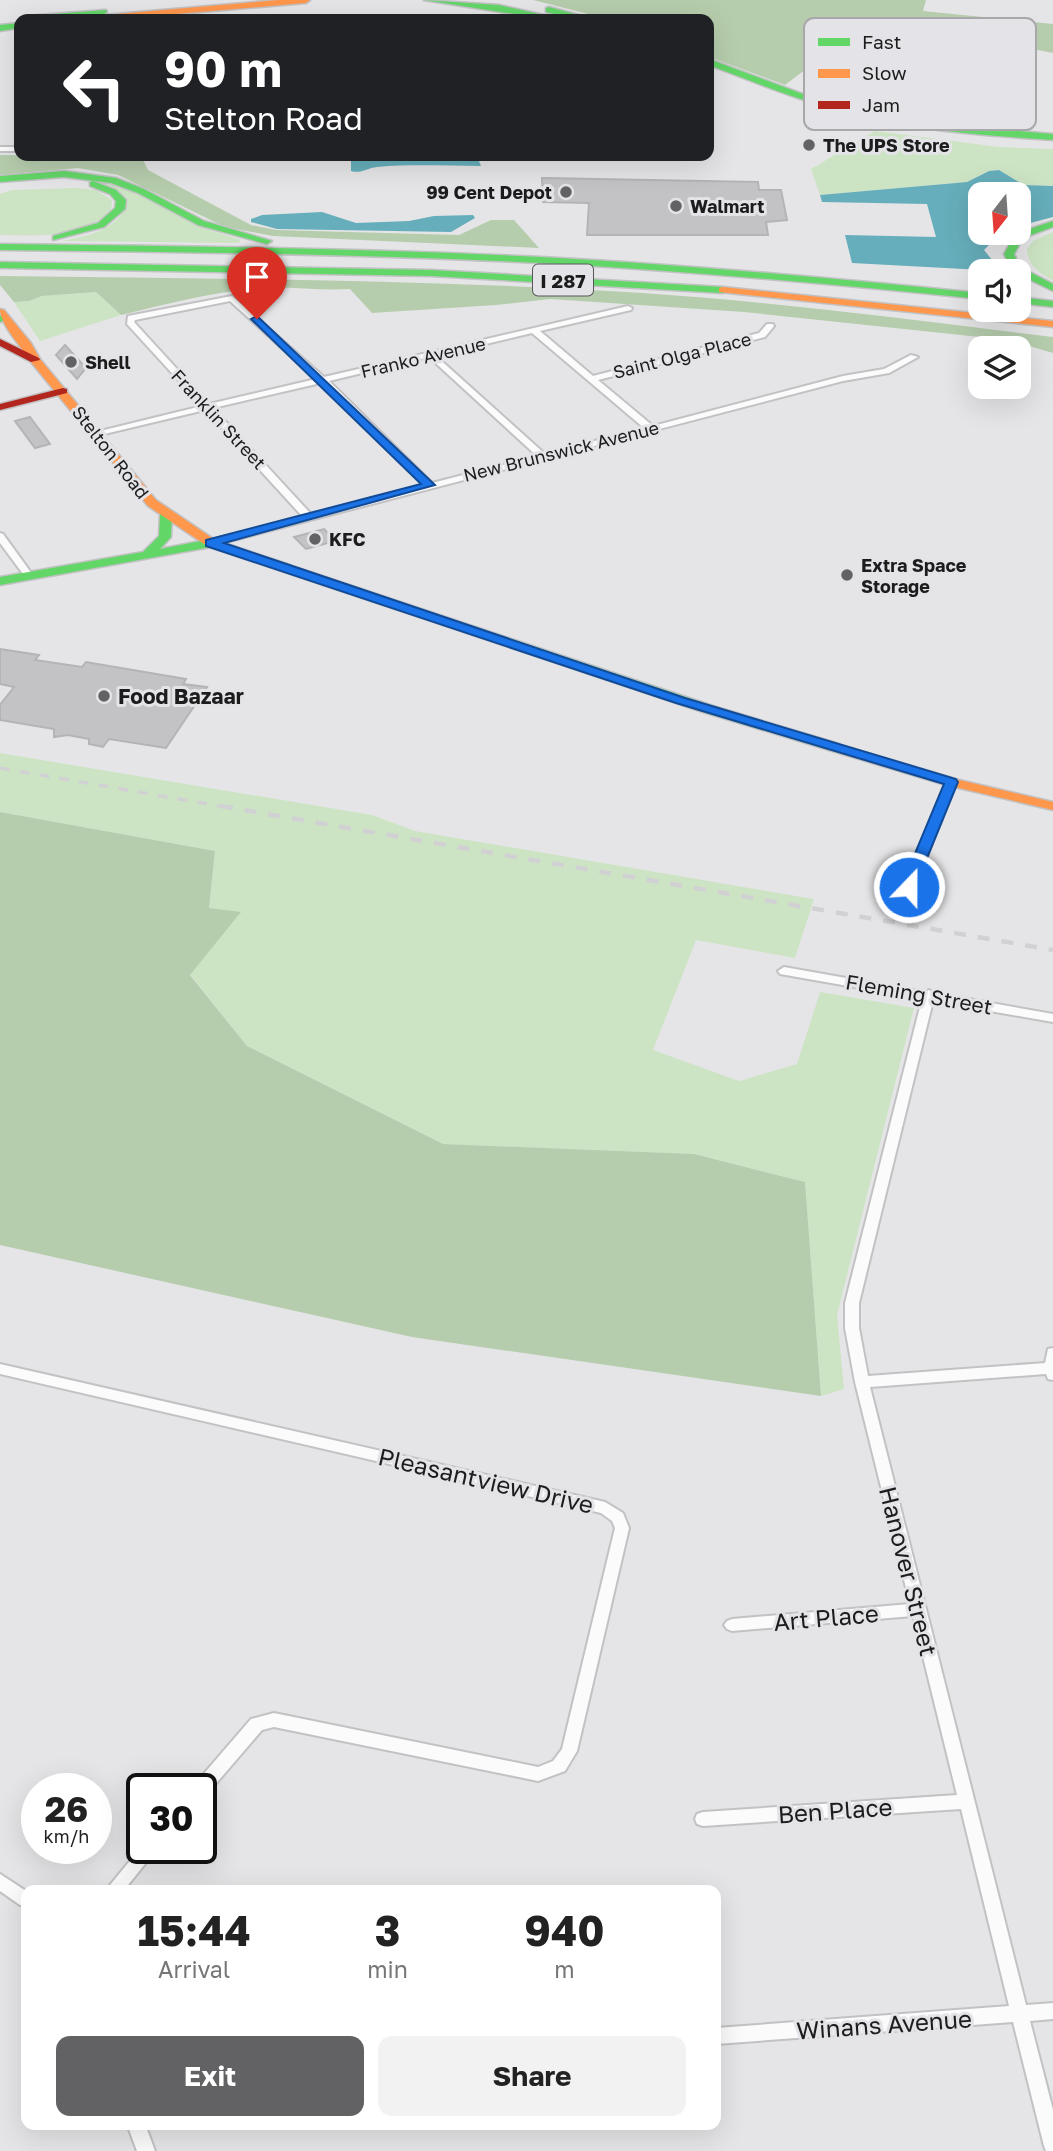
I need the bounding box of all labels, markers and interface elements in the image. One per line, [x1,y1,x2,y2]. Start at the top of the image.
legend [804,18,1036,130]
text: Fast [862,30,901,53]
text: 90 m [164,39,282,98]
icon: left [49,42,140,133]
text: Slow [862,61,907,84]
text: Jam [862,93,900,116]
text: Stelton Road [164,99,363,137]
place label: The UPS Store [823,134,950,156]
marker: The UPS Store [801,137,817,153]
place label: 99 Cent Depot [426,181,552,203]
north arrow [968,182,1031,245]
map controls [968,182,1031,399]
marker: 99 Cent Depot [558,184,574,200]
place label: Walmart [690,195,764,217]
marker: Walmart [668,198,684,214]
pin [227,247,287,319]
icon: arrive [238,258,276,296]
button: sound [968,259,1031,322]
road number: I 287 [533,264,593,296]
street label: Saint Olga Place [611,327,753,383]
street label: Franko Avenue [358,332,488,382]
button: layers [968,336,1031,399]
place label: Shell [85,351,131,373]
marker: Shell [63,354,79,370]
street label: Franklin Street [167,365,271,473]
street label: Stelton Road [68,401,154,503]
street label: New Brunswick Avenue [461,416,661,486]
place label: KFC [329,528,366,550]
marker: KFC [307,531,323,547]
place label: Extra Space Storage [861,554,967,597]
marker: Extra Space Storage [839,567,855,583]
place label: Food Bazaar [118,683,244,709]
marker: Food Bazaar [96,688,112,704]
position arrow [872,850,946,924]
street label: Fleming Street [844,968,994,1020]
street label: Pleasantview Drive [376,1441,596,1519]
street label: Hanover Street [874,1483,944,1659]
street label: Art Place [772,1598,880,1636]
speed limit sign: 30 [126,1773,217,1864]
text: 26 [45,1788,88,1830]
street label: Ben Place [777,1792,893,1828]
text: km/h [44,1825,89,1847]
text: 15:44 [137,1905,251,1955]
text: 3 [375,1905,400,1955]
text: 940 [524,1905,605,1955]
text: Arrival [158,1955,230,1983]
text: min [367,1955,408,1983]
text: m [554,1955,575,1983]
street label: Winans Avenue [795,2003,973,2045]
button: Exit [56,2036,364,2116]
button: Share [378,2036,686,2116]

